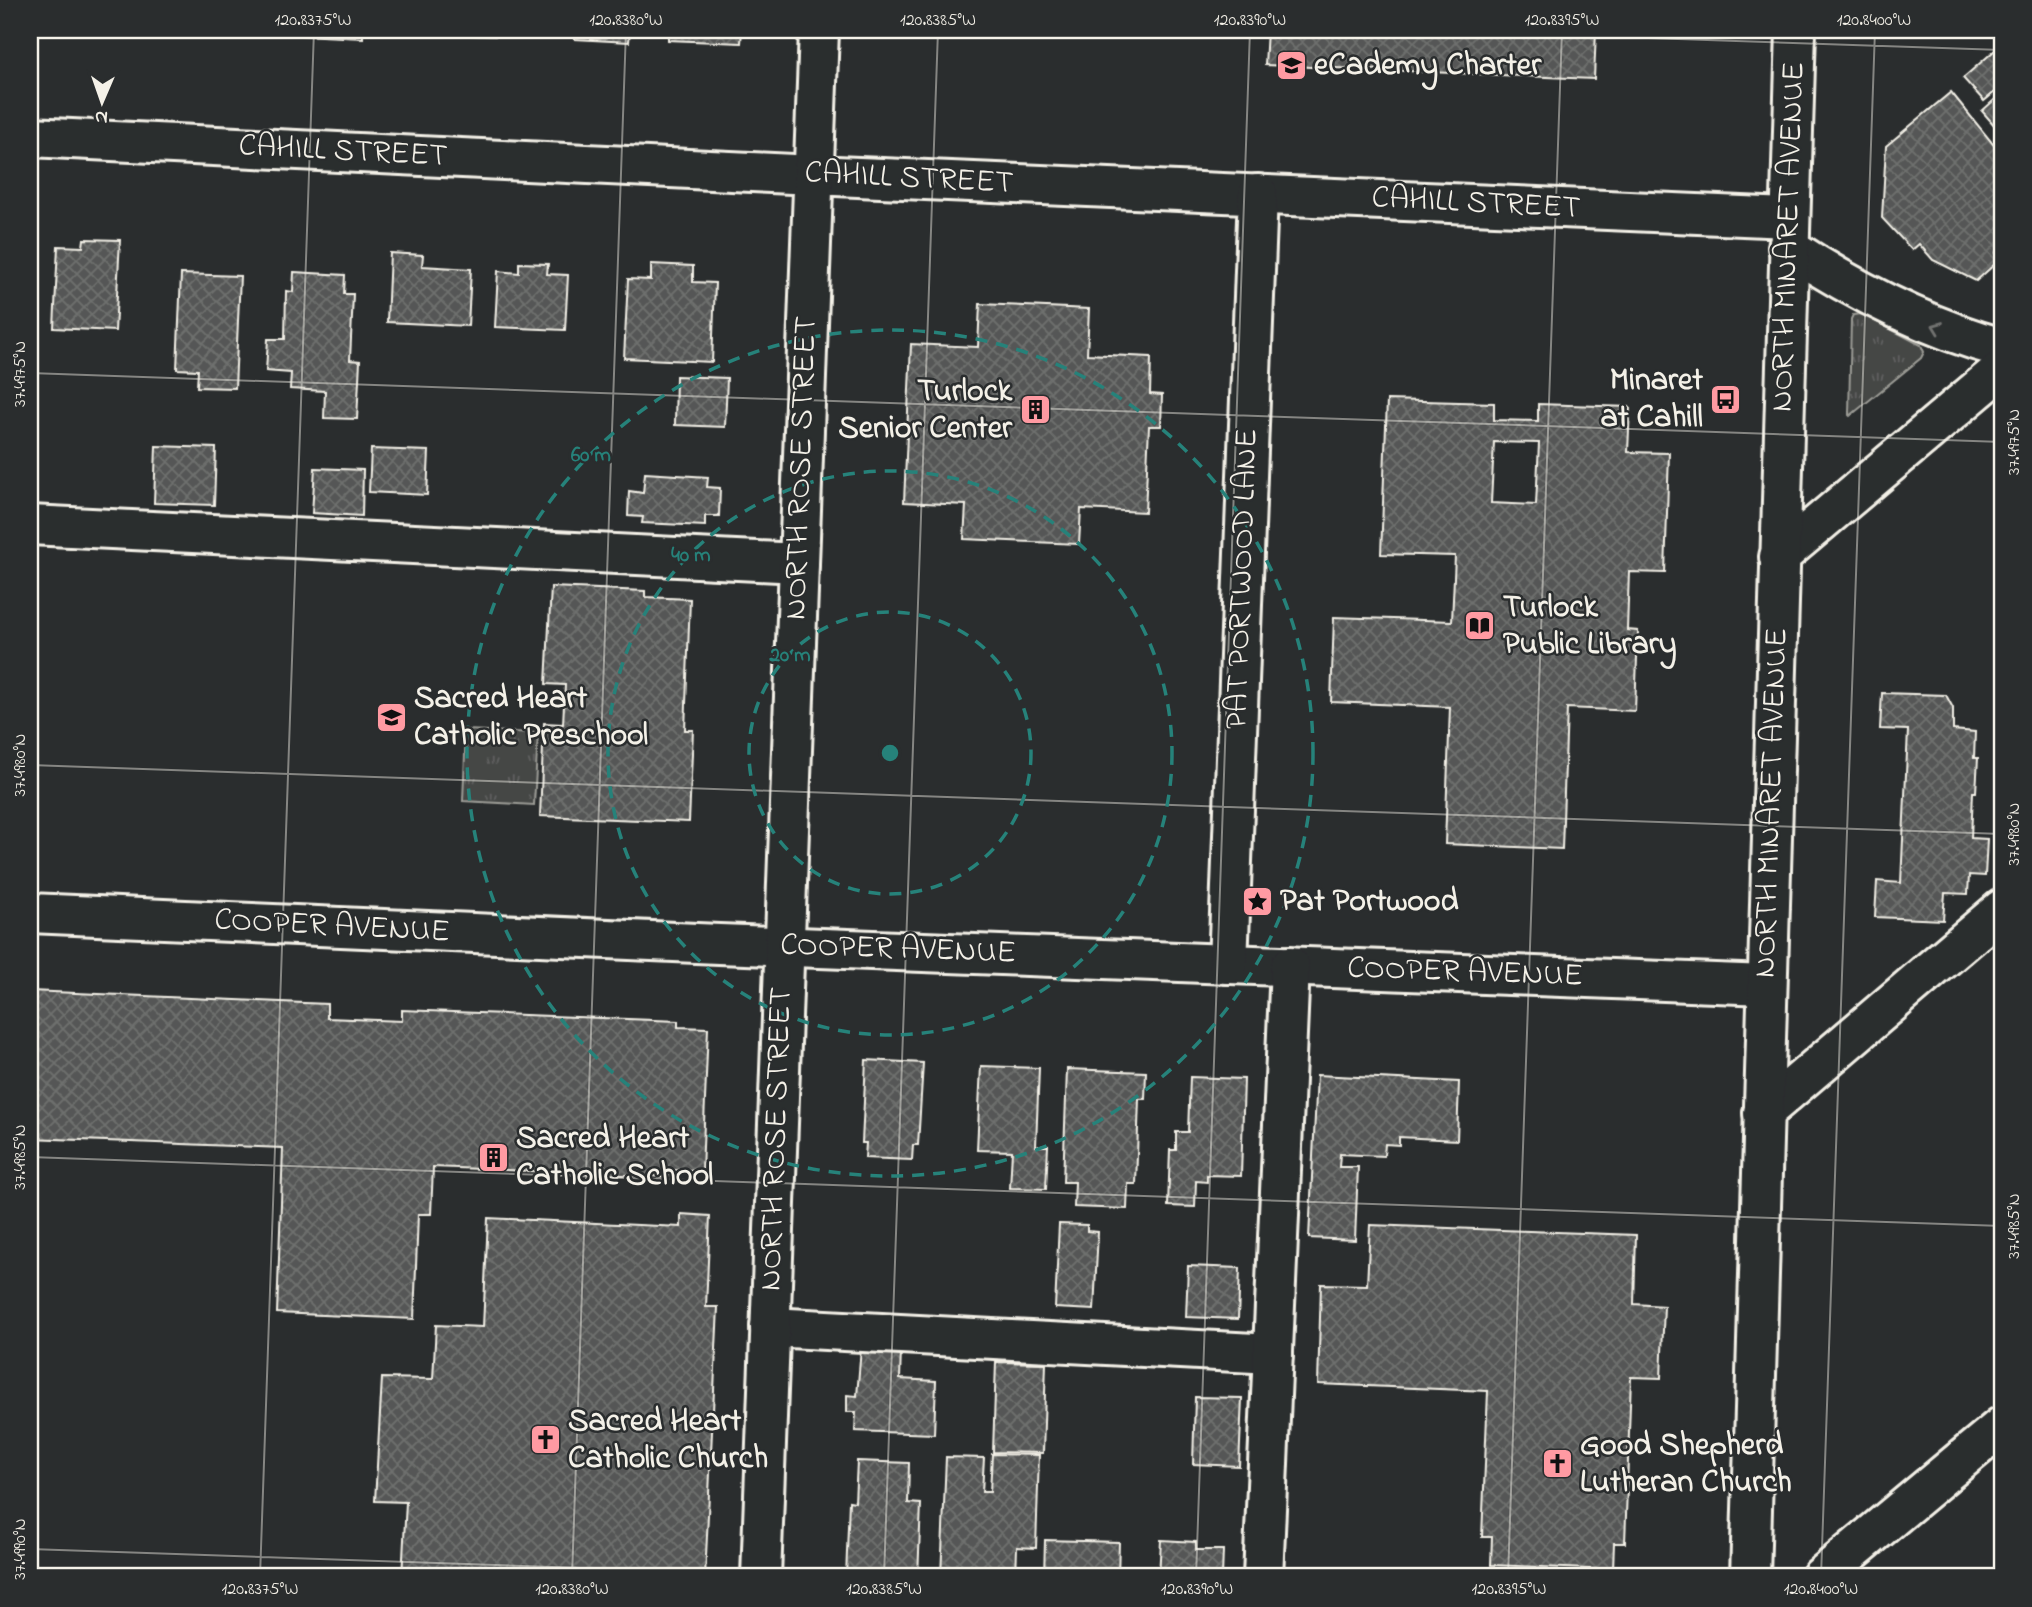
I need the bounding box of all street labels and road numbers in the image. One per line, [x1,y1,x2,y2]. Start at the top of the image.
street label: NORTH MINARET AVENUE [1759,61,1819,413]
street label: CAHILL STREET [238,123,448,181]
street label: CAHILL STREET [804,150,1014,208]
street label: CAHILL STREET [1371,175,1581,233]
street label: NORTH ROSE STREET [773,315,831,621]
street label: PAT PORTWOOD LANE [1214,428,1272,730]
street label: NORTH MINARET AVENUE [1742,627,1802,979]
street label: COOPER AVENUE [213,897,451,957]
street label: COOPER AVENUE [779,922,1017,978]
street label: COOPER AVENUE [1346,945,1584,1001]
street label: NORTH ROSE STREET [748,986,806,1292]

